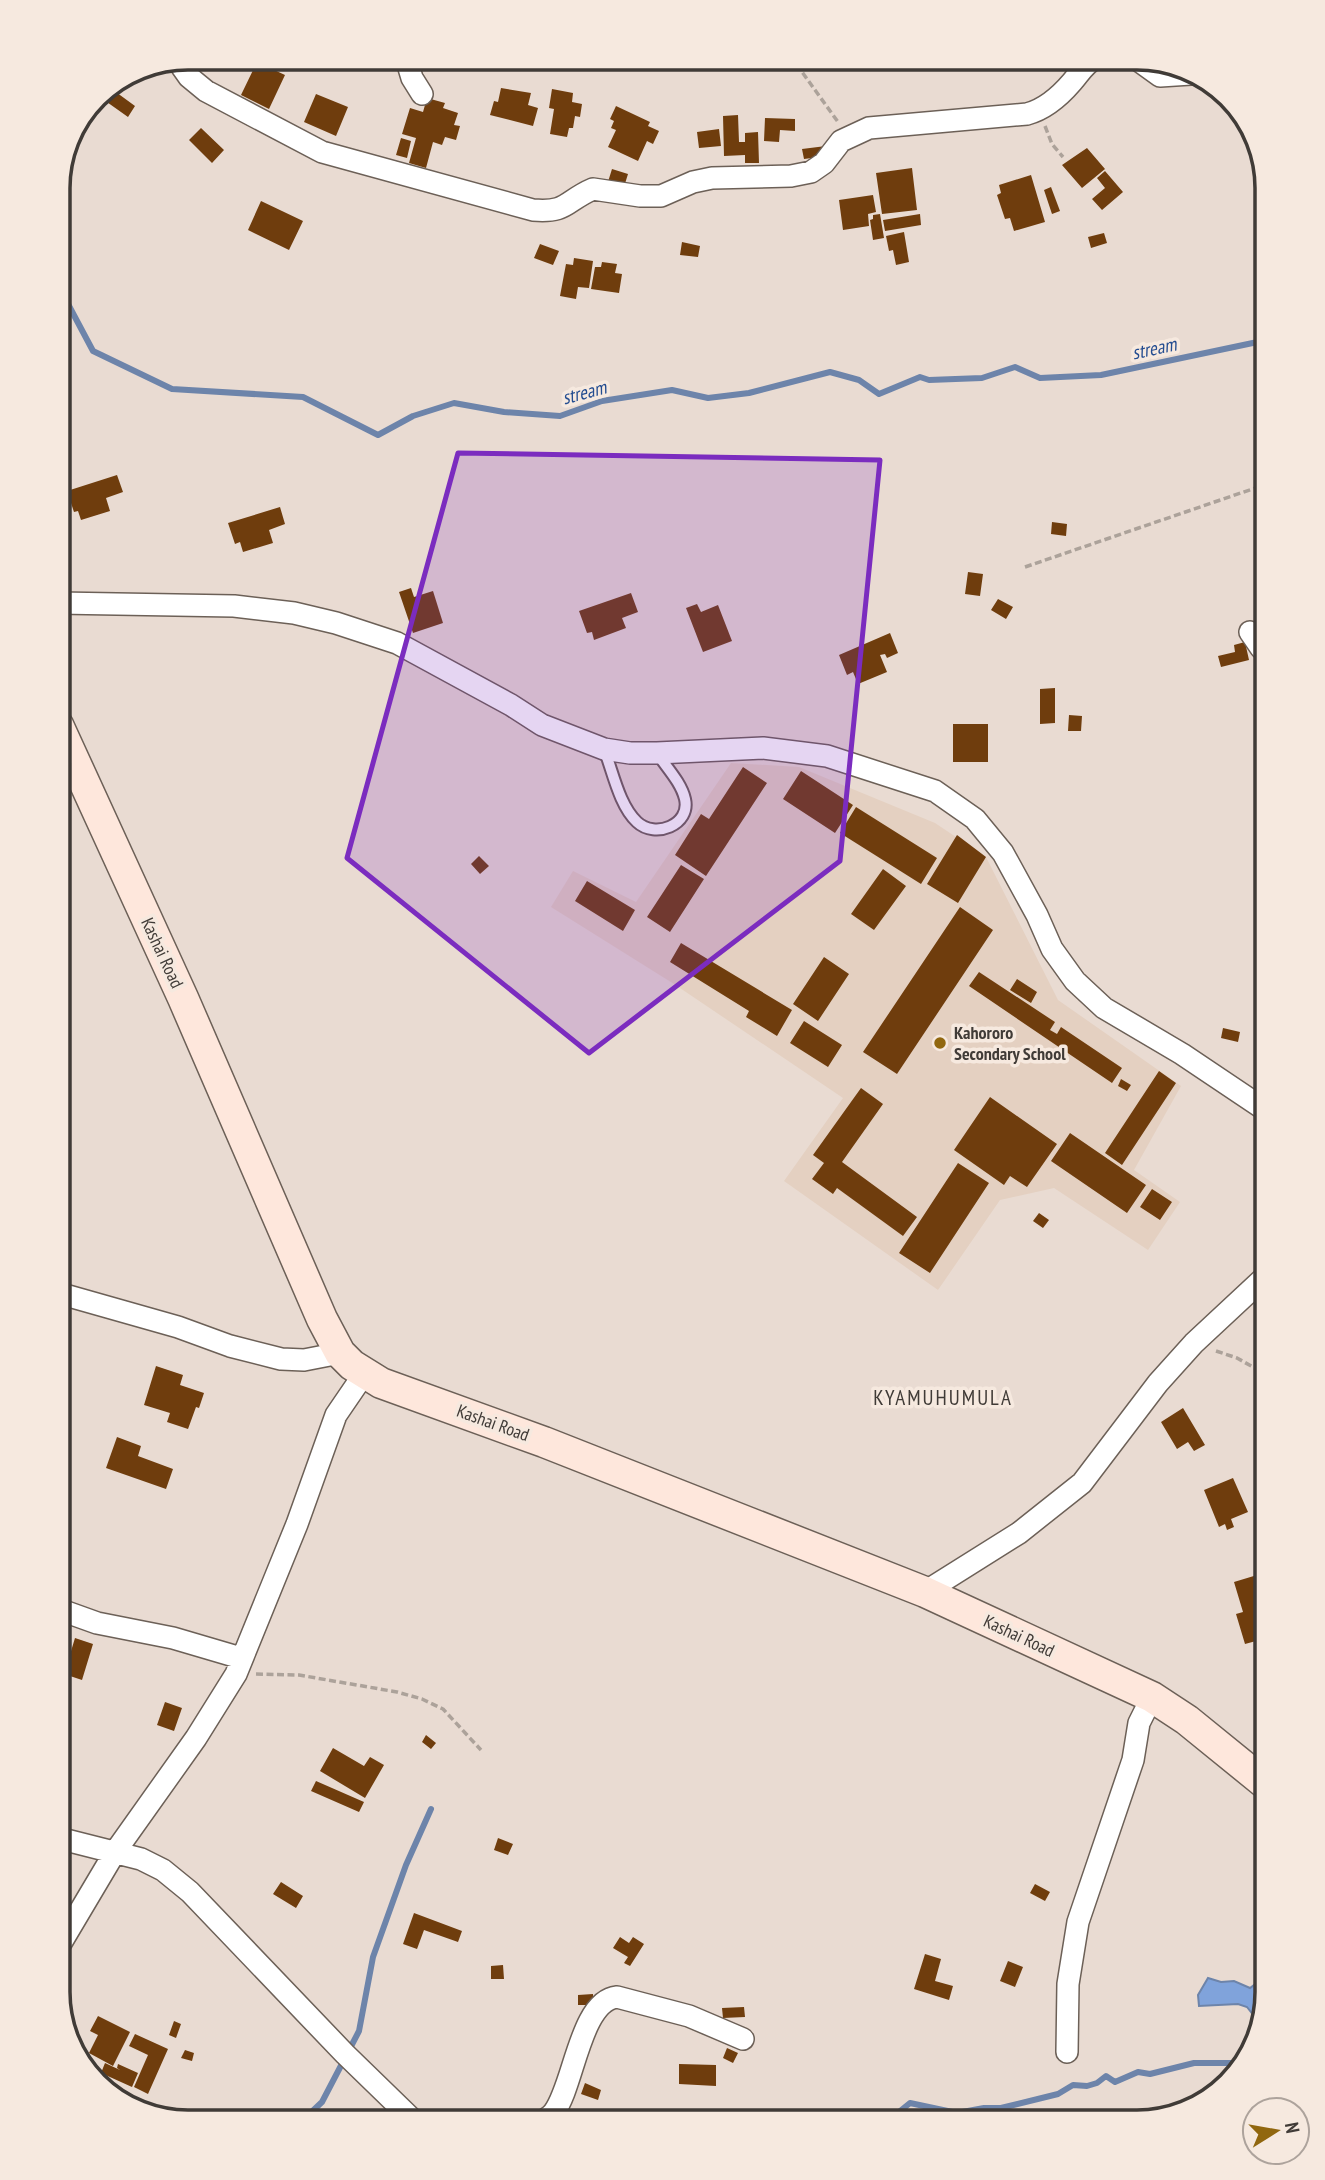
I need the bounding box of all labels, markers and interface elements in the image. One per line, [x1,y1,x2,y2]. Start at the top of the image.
water label: stream [1130,331,1180,364]
water label: stream [559,374,610,409]
street label: Kashai Road [136,914,189,992]
place label: Kahororo Secondary School [954,1021,1066,1065]
marker: Kahororo Secondary School [932,1035,948,1051]
district label: KYAMUHUMULA [873,1384,1013,1411]
street label: Kashai Road [454,1399,533,1446]
street label: Kashai Road [980,1609,1058,1662]
north arrow [1241,2096,1311,2166]
text: N [1280,2120,1305,2135]

